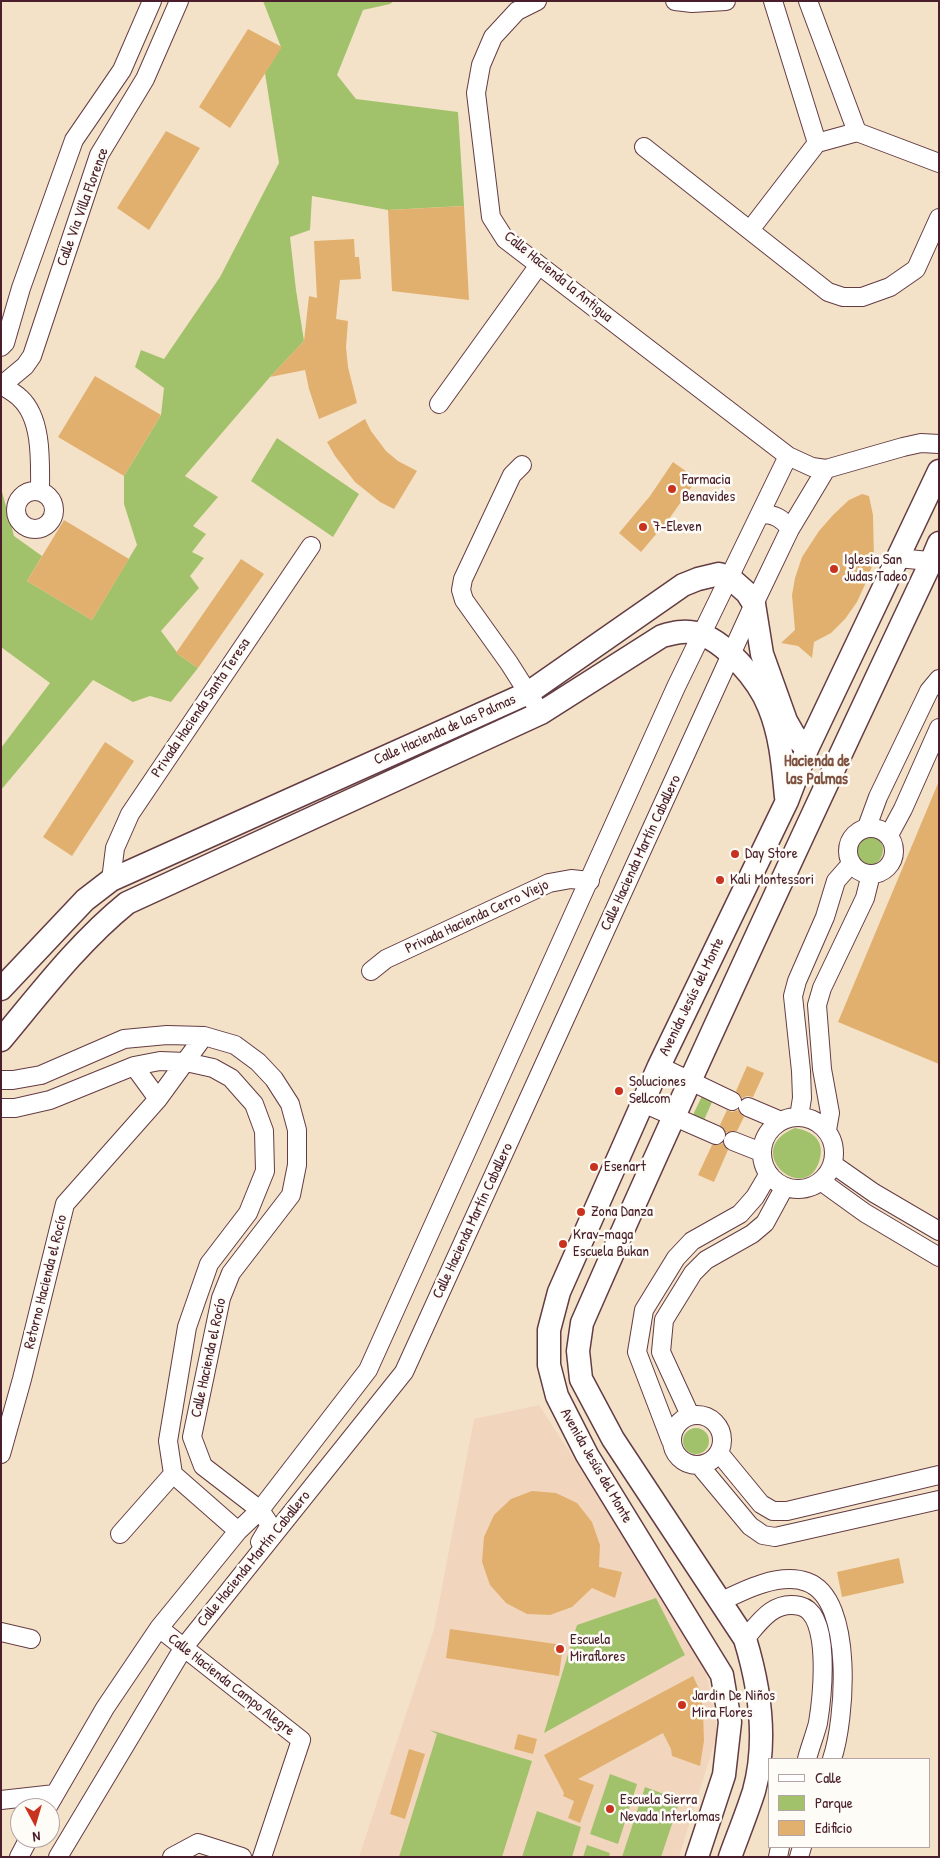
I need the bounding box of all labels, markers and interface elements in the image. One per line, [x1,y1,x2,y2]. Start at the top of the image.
street label: Calle Via Villa Florence [53,145,113,269]
street label: Calle Hacienda la Antigua [500,228,616,326]
place label: Farmacia Benavides [682,471,735,506]
marker: Farmacia Benavides [666,483,678,495]
place label: 7-Eleven [653,518,702,536]
marker: 7-Eleven [637,521,649,533]
place label: Iglesia San Judas Tadeo [844,551,907,586]
marker: Iglesia San Judas Tadeo [828,563,840,575]
street label: Privada Hacienda Santa Teresa [148,635,254,781]
street label: Calle Hacienda de las Palmas [371,691,519,769]
district label: Hacienda de las Palmas [784,752,850,790]
street label: Calle Hacienda Martín Caballero [597,772,685,934]
place label: Day Store [745,845,798,863]
marker: Day Store [729,848,741,860]
place label: Kali Montessori [730,871,814,889]
marker: Kali Montessori [714,874,726,886]
street label: Privada Hacienda Cerro Viejo [403,876,551,958]
street label: Avenida Jesús del Monte [656,935,728,1059]
place label: Soluciones Sellcom [629,1073,686,1108]
marker: Soluciones Sellcom [613,1085,625,1097]
street label: Calle Hacienda Martín Caballero [429,1140,517,1302]
place label: Esenart [604,1158,646,1176]
marker: Esenart [588,1161,600,1173]
place label: Zona Danza [591,1203,653,1221]
marker: Zona Danza [575,1206,587,1218]
street label: Retorno Hacienda el Rocío [21,1213,71,1351]
place label: Krav-maga Escuela Bukan [573,1226,649,1261]
marker: Krav-maga Escuela Bukan [557,1238,569,1250]
street label: Calle Hacienda el Rocío [188,1297,230,1419]
street label: Avenida Jesús del Monte [556,1406,636,1526]
street label: Calle Hacienda Martín Caballero [194,1487,314,1631]
street label: Calle Hacienda Campo Alegre [164,1630,298,1740]
place label: Escuela Miraflores [570,1631,625,1666]
marker: Escuela Miraflores [554,1643,566,1655]
place label: Jardin De Niños Mira Flores [692,1687,775,1722]
marker: Jardin De Niños Mira Flores [676,1699,688,1711]
legend [768,1758,930,1848]
text: Calle [815,1767,842,1788]
place label: Escuela Sierra Nevada Interlomas [620,1791,720,1826]
text: Parque [815,1792,853,1813]
north arrow [10,1798,60,1848]
marker: Escuela Sierra Nevada Interlomas [604,1803,616,1815]
text: Edificio [815,1817,852,1838]
text: N [32,1828,41,1847]

